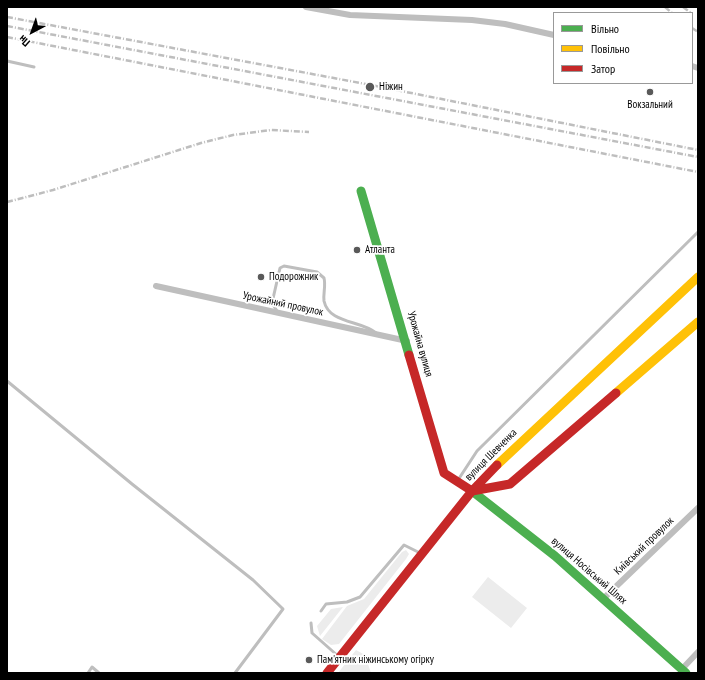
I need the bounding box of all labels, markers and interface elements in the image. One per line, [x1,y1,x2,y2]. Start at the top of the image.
north arrow [12,12,52,52]
legend [553,12,693,84]
text: Вільно [591,21,619,36]
text: Пн [16,32,33,50]
text: Повільно [591,41,630,56]
text: Затор [591,61,615,76]
place label: Ніжин [379,80,403,94]
marker: Ніжин [364,81,376,93]
marker: Вокзальний [645,87,655,97]
place label: Вокзальний [627,98,673,112]
place label: Атланта [365,243,395,257]
marker: Атланта [352,245,362,255]
place label: Подорожник [269,270,318,284]
marker: Подорожник [256,272,266,282]
street label: Урожайний провулок [242,289,324,319]
street label: Урожайна вулиця [404,310,436,378]
street label: вулиця Шевченка [462,426,520,484]
street label: Київський провулок [611,514,677,578]
street label: вулиця Носівський Шлях [549,535,629,607]
place label: Пам'ятник ніжинському огірку [317,653,434,667]
marker: Пам'ятник ніжинському огірку [304,655,314,665]

